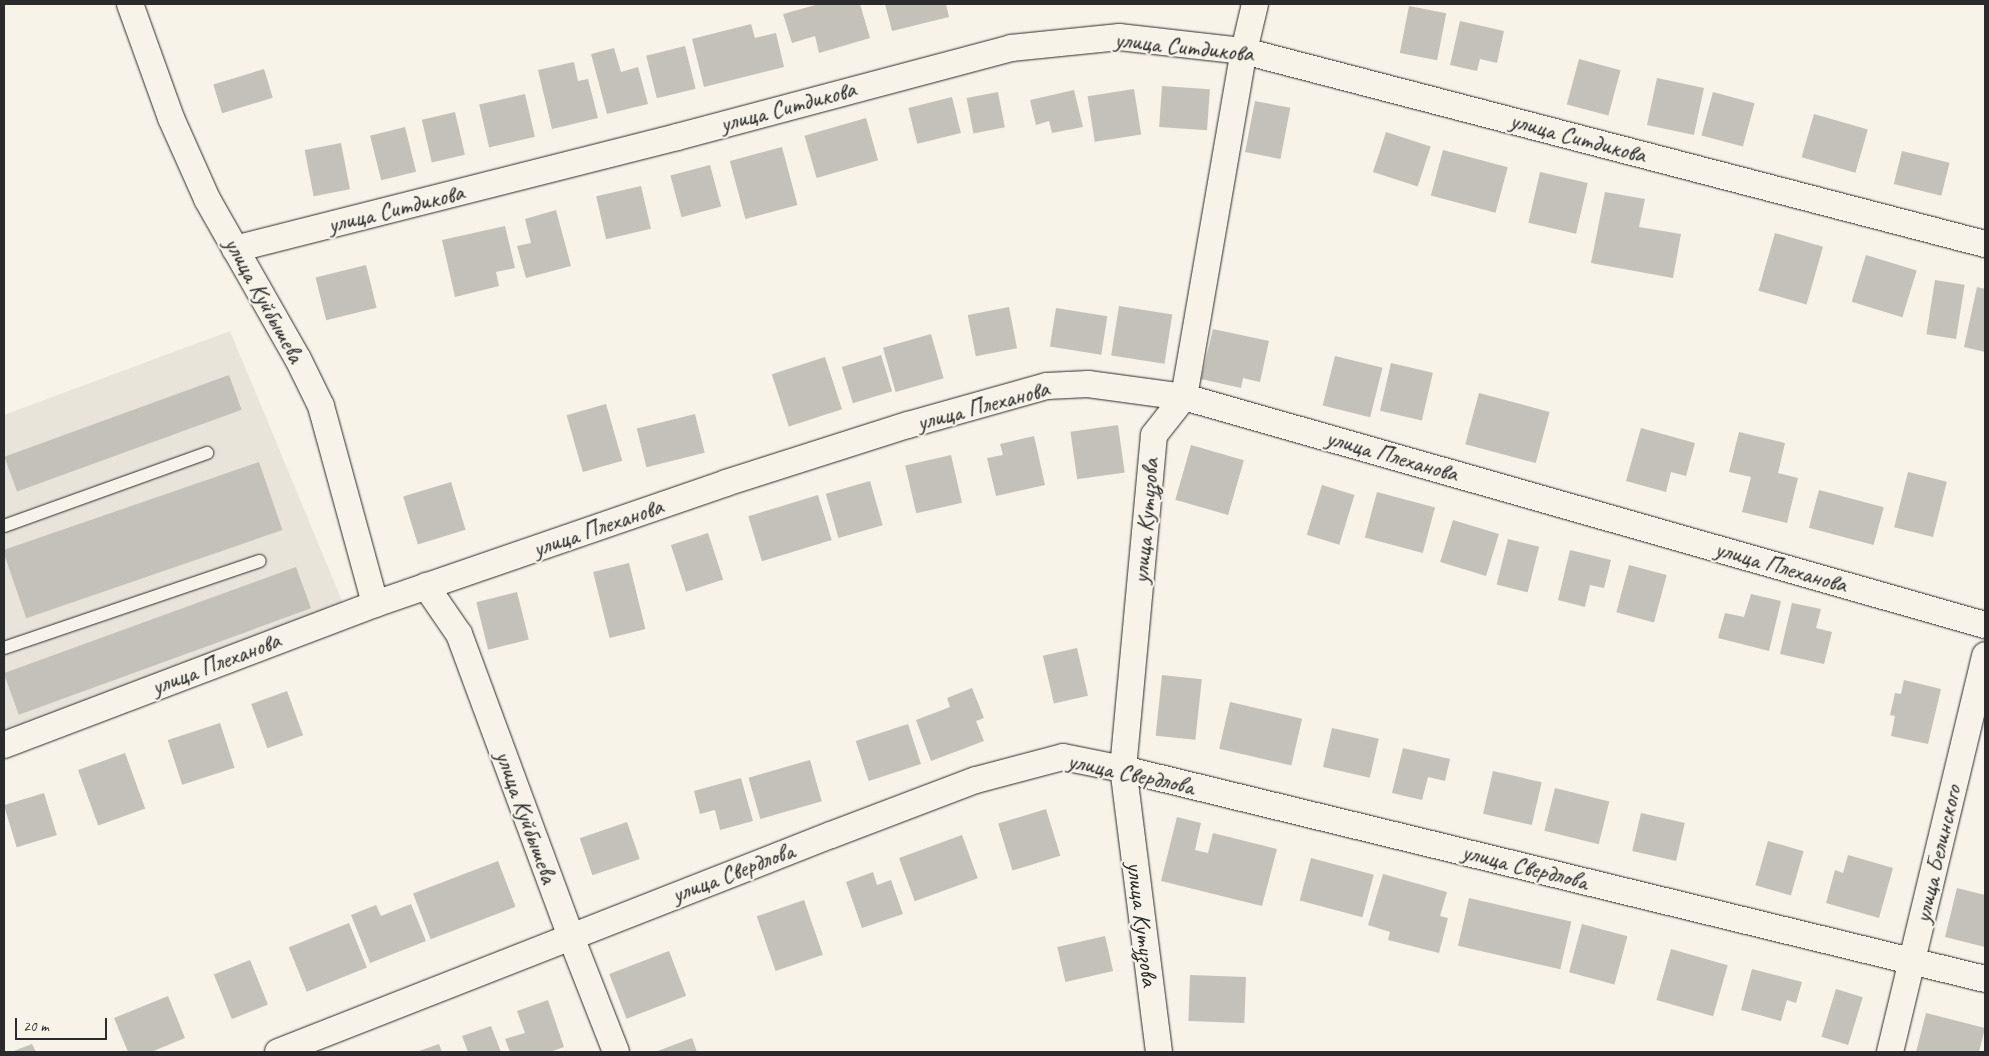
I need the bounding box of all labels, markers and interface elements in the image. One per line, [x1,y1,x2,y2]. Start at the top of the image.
street label: улица Ситдикова [1114,26,1254,68]
street label: улица Ситдикова [718,75,858,139]
street label: улица Ситдикова [1508,106,1648,170]
street label: улица Ситдикова [326,178,466,240]
street label: улица Куйбышева [218,232,310,368]
street label: улица Плеханова [913,374,1053,438]
street label: улица Плеханова [1322,423,1462,489]
street label: улица Кутузова [1126,457,1166,585]
street label: улица Плеханова [529,492,667,564]
street label: улица Плеханова [1711,534,1851,600]
street label: улица Плеханова [147,626,285,702]
street label: улица Куйбышева [489,747,563,887]
street label: улица Свердлова [1065,747,1197,801]
street label: улица Белинского [1908,782,1968,926]
street label: улица Свердлова [668,837,798,909]
street label: улица Свердлова [1459,838,1591,896]
street label: улица Кутузова [1120,860,1164,988]
scale bar [18,1008,110,1040]
text: 20 m [23,1017,49,1036]

